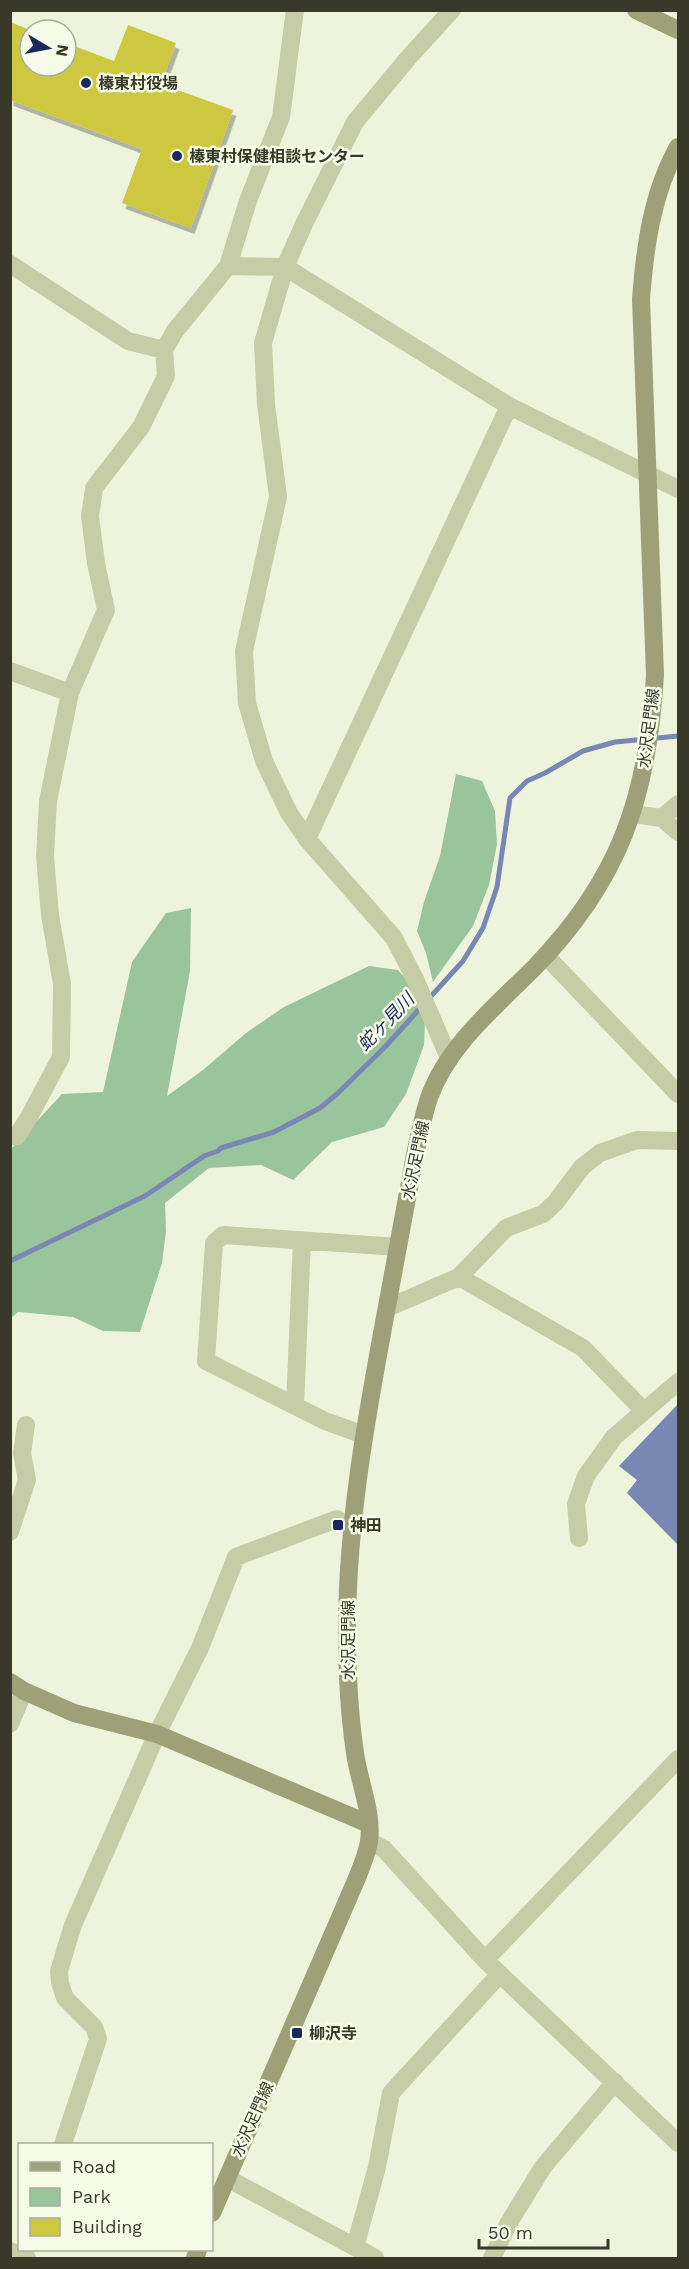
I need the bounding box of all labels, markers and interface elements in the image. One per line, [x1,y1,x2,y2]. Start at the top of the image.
north arrow [18,18,78,78]
text: N [52,43,73,58]
place label: 榛東村役場 [98,74,178,93]
marker: 榛東村役場 [79,76,93,90]
place label: 榛東村保健相談センター [189,147,365,166]
marker: 榛東村保健相談センター [170,149,184,163]
street label: 水沢足門線 [634,687,663,769]
water label: 蛇ヶ見川 [353,987,420,1055]
street label: 水沢足門線 [398,1119,433,1201]
place label: 神田 [350,1516,382,1535]
marker: 神田 [331,1518,345,1532]
street label: 水沢足門線 [339,1600,358,1680]
place label: 柳沢寺 [309,2024,357,2043]
marker: 柳沢寺 [290,2026,304,2040]
street label: 水沢足門線 [228,2079,277,2160]
legend [18,2143,213,2251]
text: Road [72,2156,116,2177]
text: Park [72,2186,111,2207]
scale bar [479,2212,608,2250]
text: Building [72,2216,142,2237]
text: 50 m [488,2222,533,2243]

